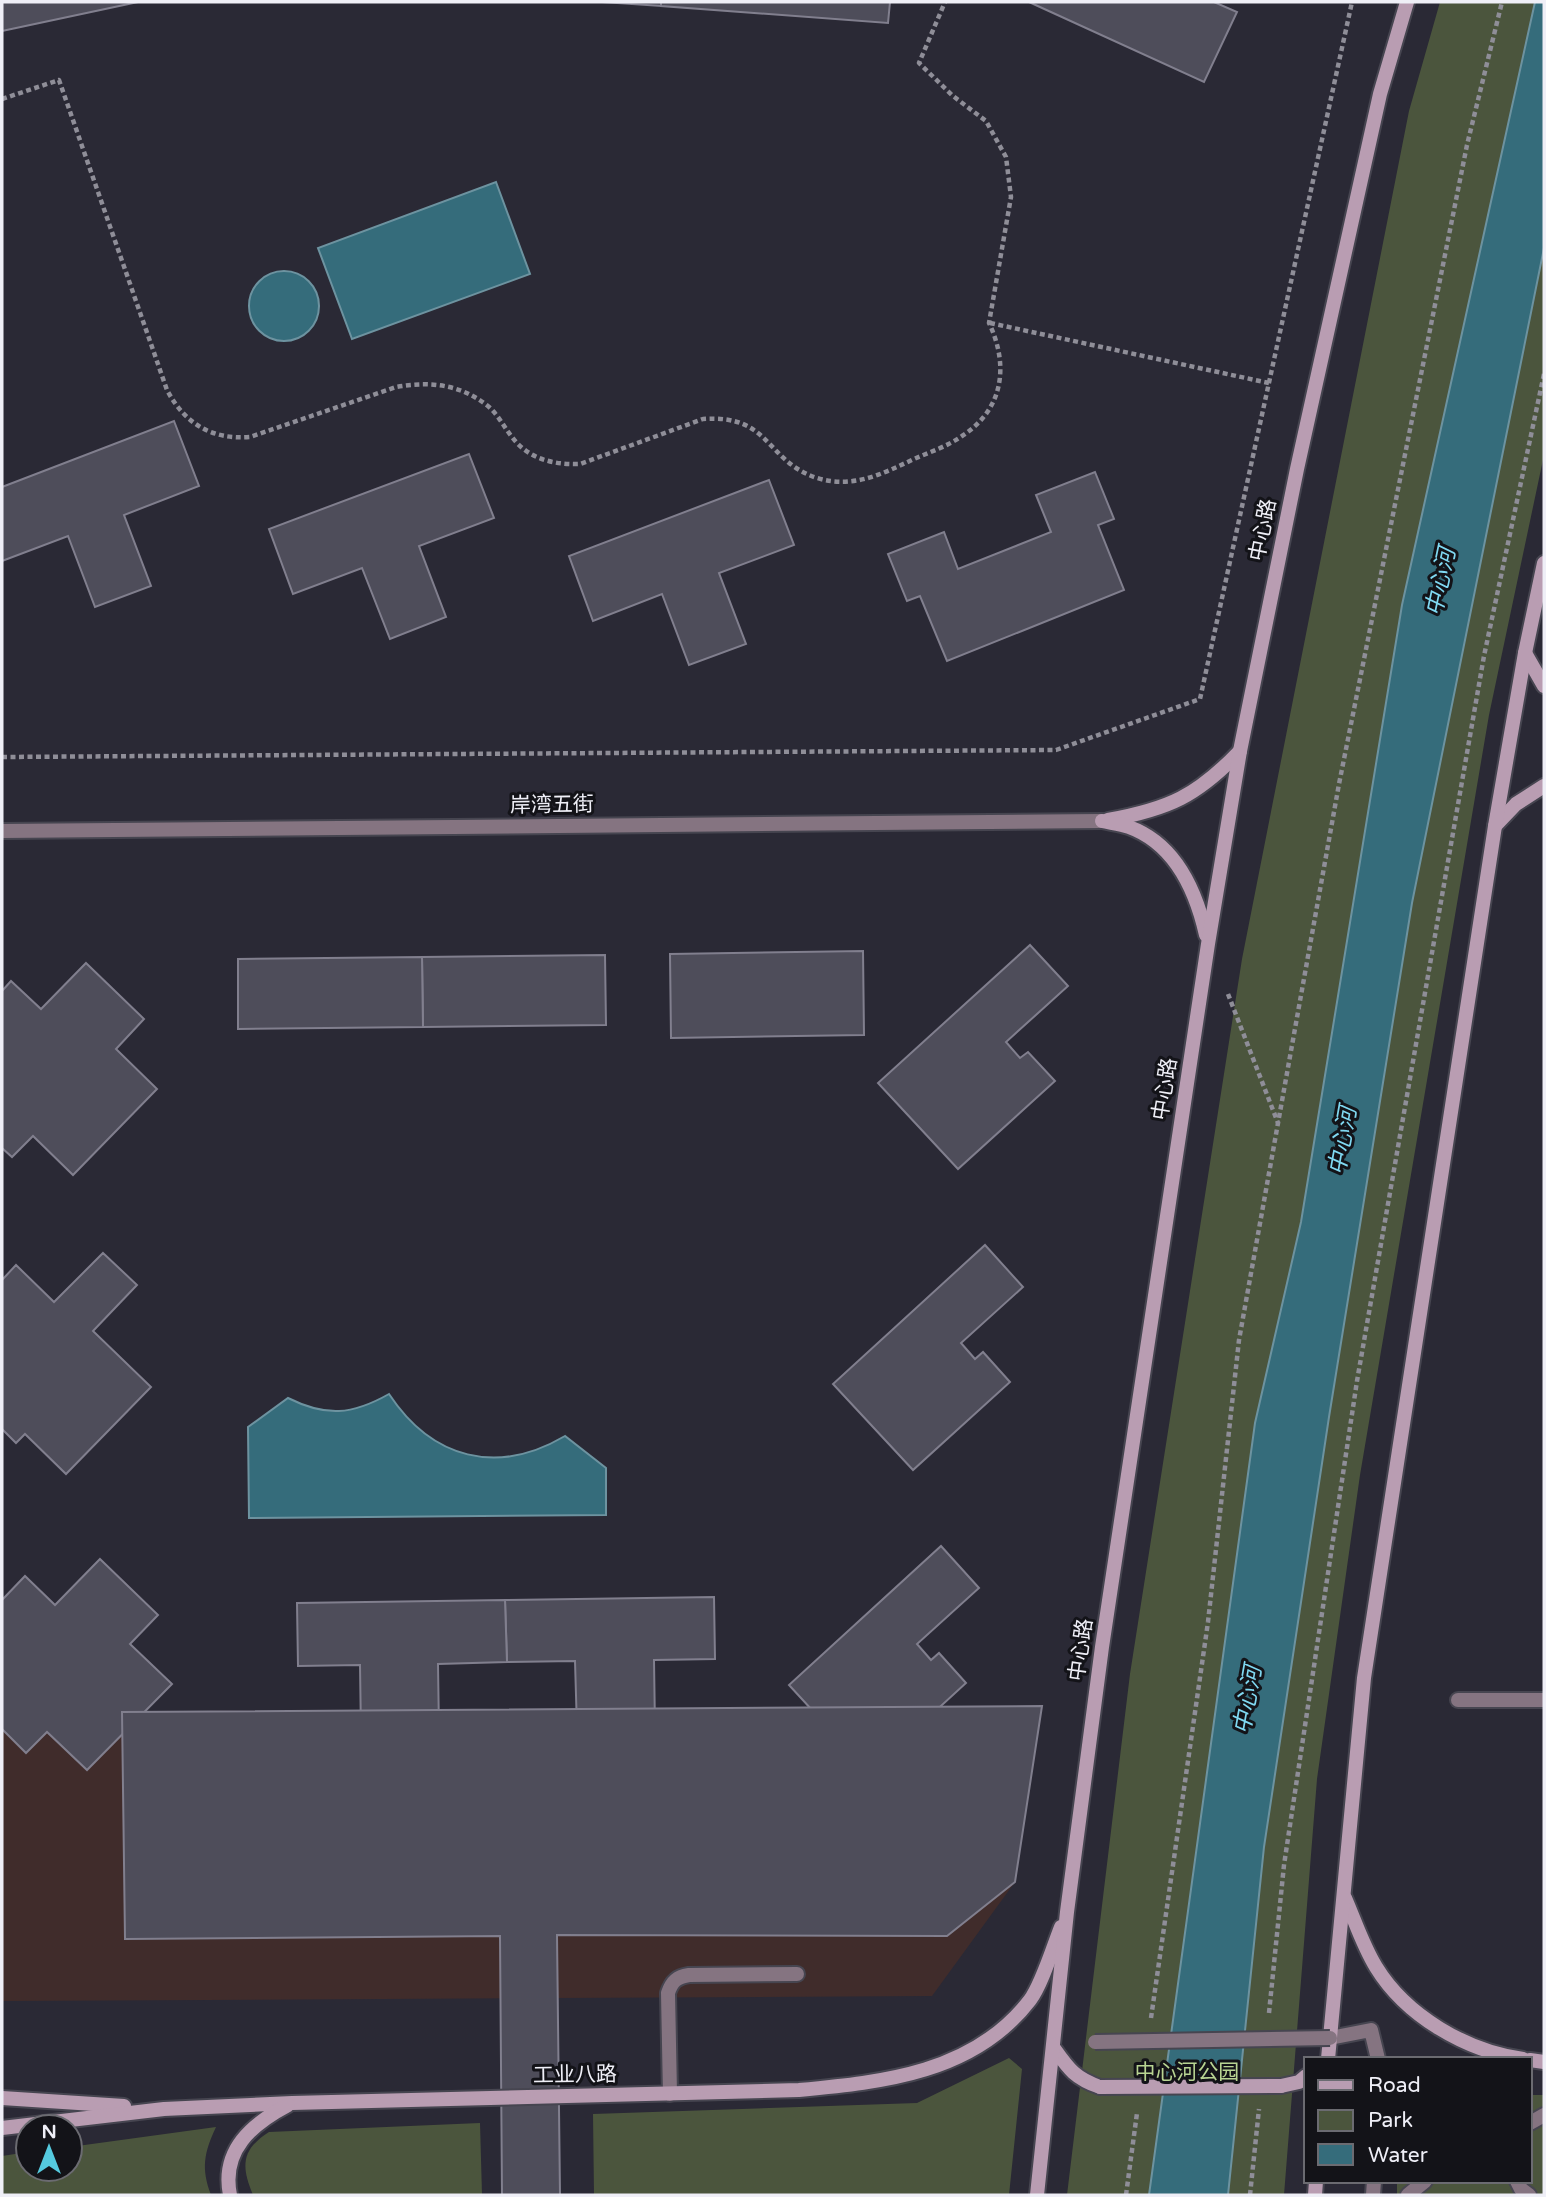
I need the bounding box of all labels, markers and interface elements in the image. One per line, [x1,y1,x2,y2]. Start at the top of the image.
street label: 中心路 [1245,497,1281,563]
water label: 中心河 [1420,541,1463,619]
street label: 岸湾五街 [510,792,594,818]
street label: 中心路 [1148,1056,1182,1122]
water label: 中心河 [1323,1101,1363,1177]
street label: 中心路 [1064,1617,1098,1683]
water label: 中心河 [1228,1660,1268,1736]
legend [1304,2057,1532,2183]
park label: 中心河公园 [1135,2060,1240,2085]
street label: 工业八路 [533,2062,617,2088]
text: Road [1368,2073,1421,2098]
text: Park [1368,2108,1413,2133]
north arrow [14,2113,84,2183]
text: N [41,2121,57,2143]
text: Water [1368,2143,1428,2168]

